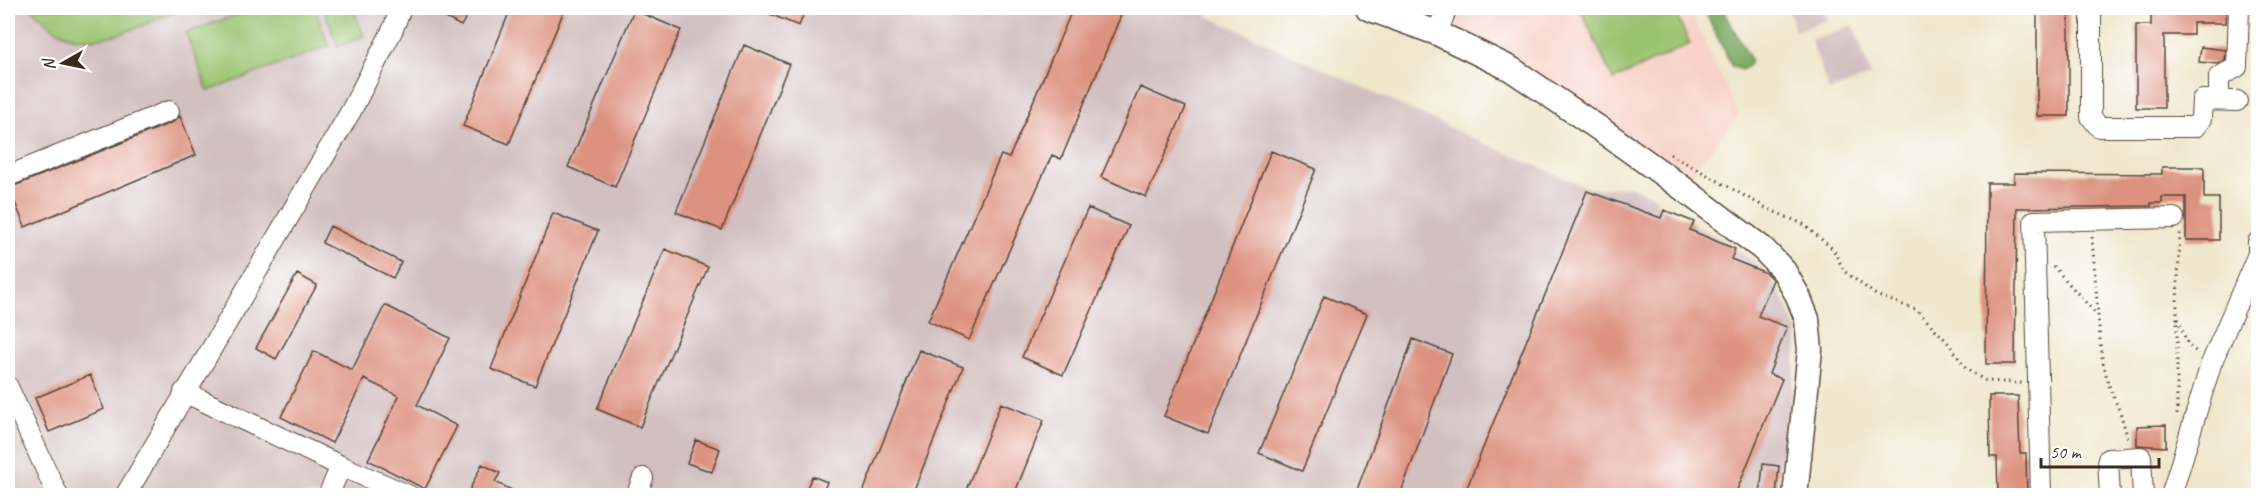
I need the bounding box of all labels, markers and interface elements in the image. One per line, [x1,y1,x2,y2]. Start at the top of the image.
north arrow [33,33,93,93]
text: N [38,56,60,72]
scale bar [2041,431,2160,469]
text: 50 m [2050,441,2083,463]

